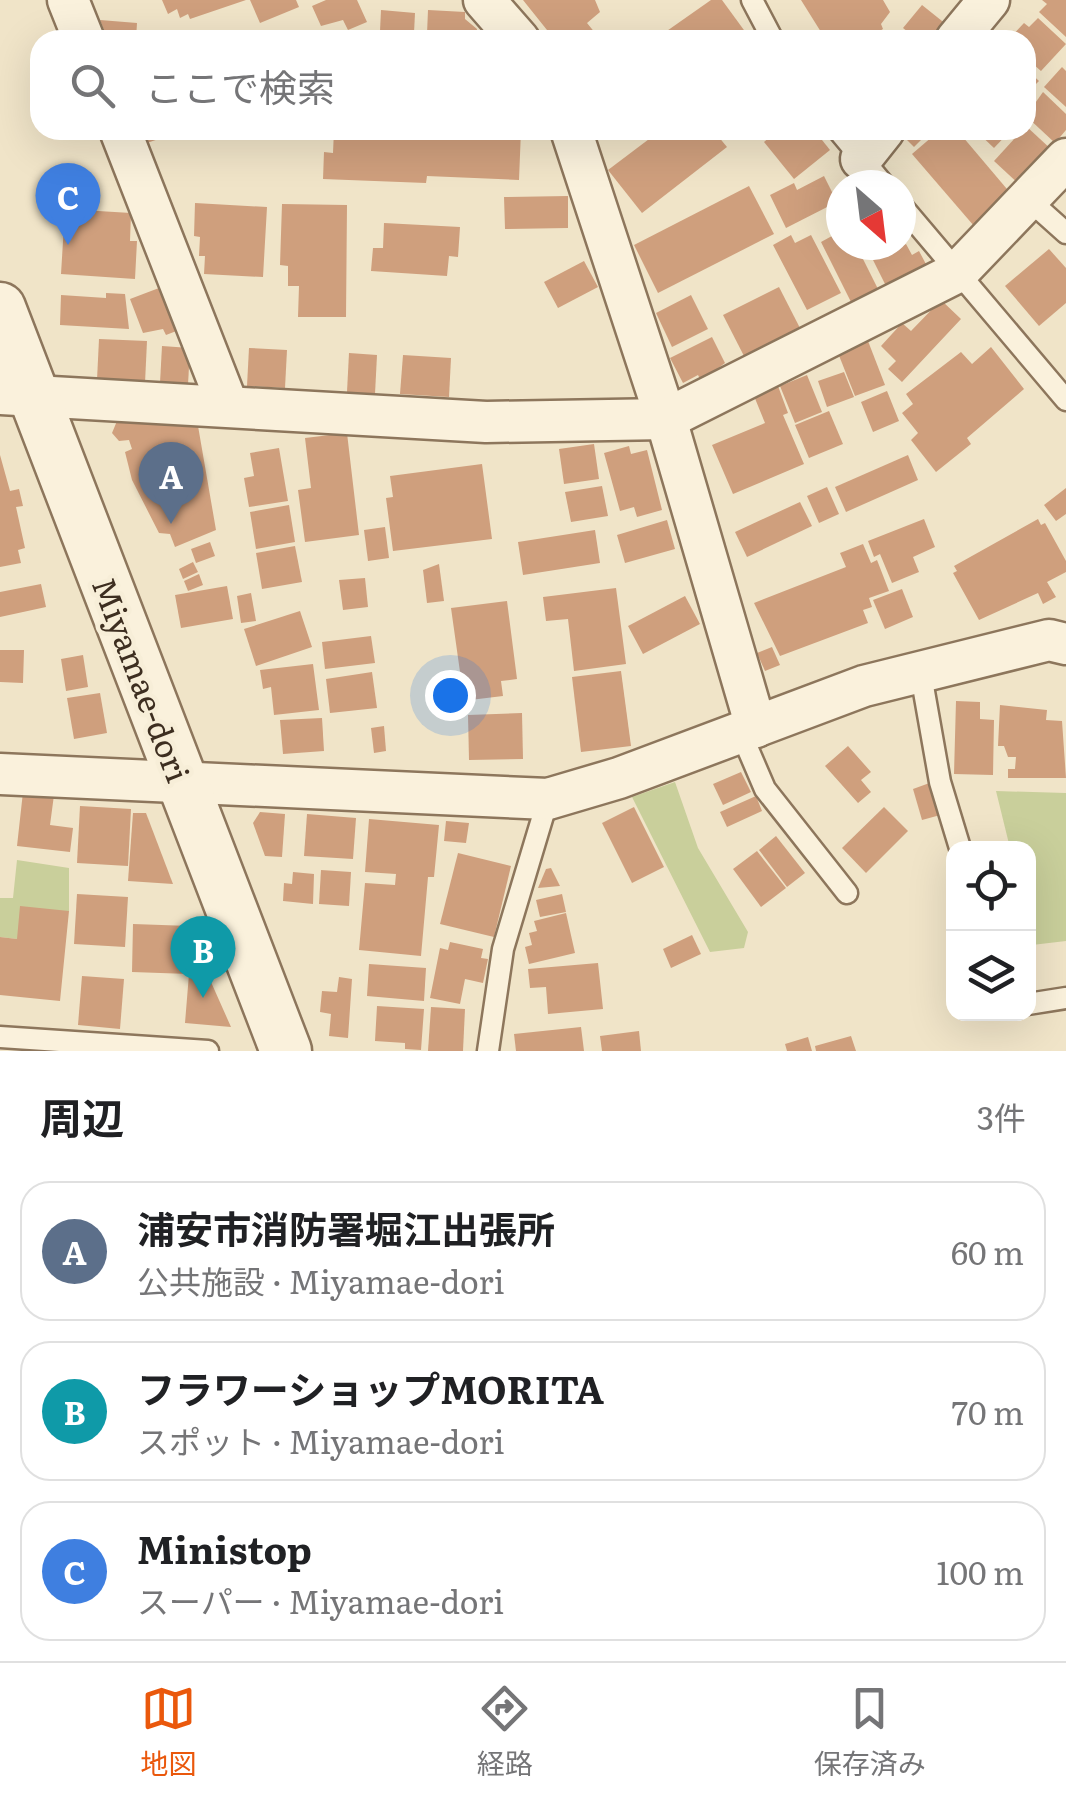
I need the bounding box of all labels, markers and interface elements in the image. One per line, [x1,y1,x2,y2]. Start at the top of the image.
search box [30,30,1036,140]
text: ここで検索 [145,57,335,114]
icon: search [65,58,120,113]
pin: C [36,162,100,245]
north arrow [826,170,916,260]
pin: A [138,442,204,524]
street label: Miyamae-dori [82,570,204,788]
your location [425,670,476,721]
map controls [946,841,1036,1021]
button: locate [946,841,1036,931]
pin: B [170,916,236,998]
button: layers [946,931,1036,1021]
text: 周辺 [40,1085,124,1147]
text: 3件 [977,1092,1026,1140]
text: 浦安市消防署堀江出張所 [137,1199,555,1256]
text: A [62,1227,87,1275]
text: 60 m [951,1227,1024,1275]
text: 公共施設 · Miyamae-dori [137,1256,504,1304]
text: フラワーショップMORITA [137,1359,604,1416]
text: B [63,1387,86,1435]
text: 70 m [952,1387,1024,1435]
text: スポット · Miyamae-dori [137,1416,504,1464]
text: Ministop [137,1519,312,1576]
text: C [63,1547,86,1595]
text: 100 m [937,1547,1024,1595]
text: スーパー · Miyamae-dori [137,1576,504,1624]
tab: 地図 [140,1681,196,1783]
tab: 経路 [477,1681,533,1783]
tab: 保存済み [814,1681,926,1783]

